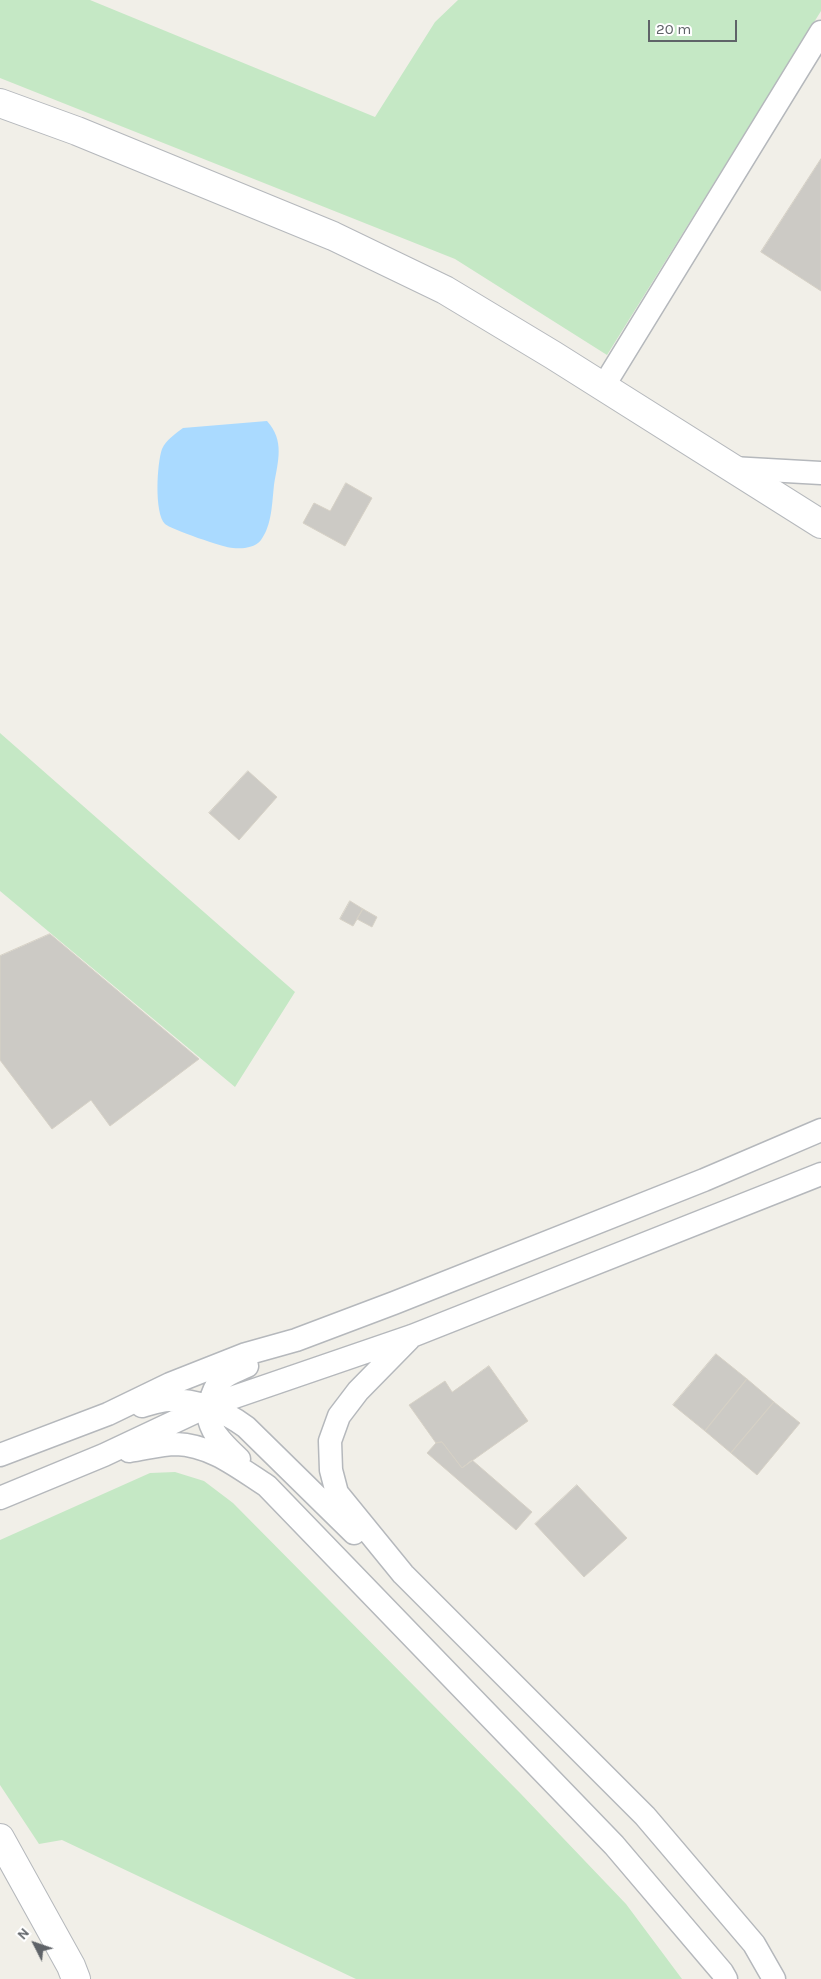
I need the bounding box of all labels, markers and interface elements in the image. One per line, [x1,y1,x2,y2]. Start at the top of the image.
scale bar [651,10,740,42]
text: 20 m [656,20,691,38]
north arrow [10,1919,60,1969]
text: N [14,1924,33,1943]

